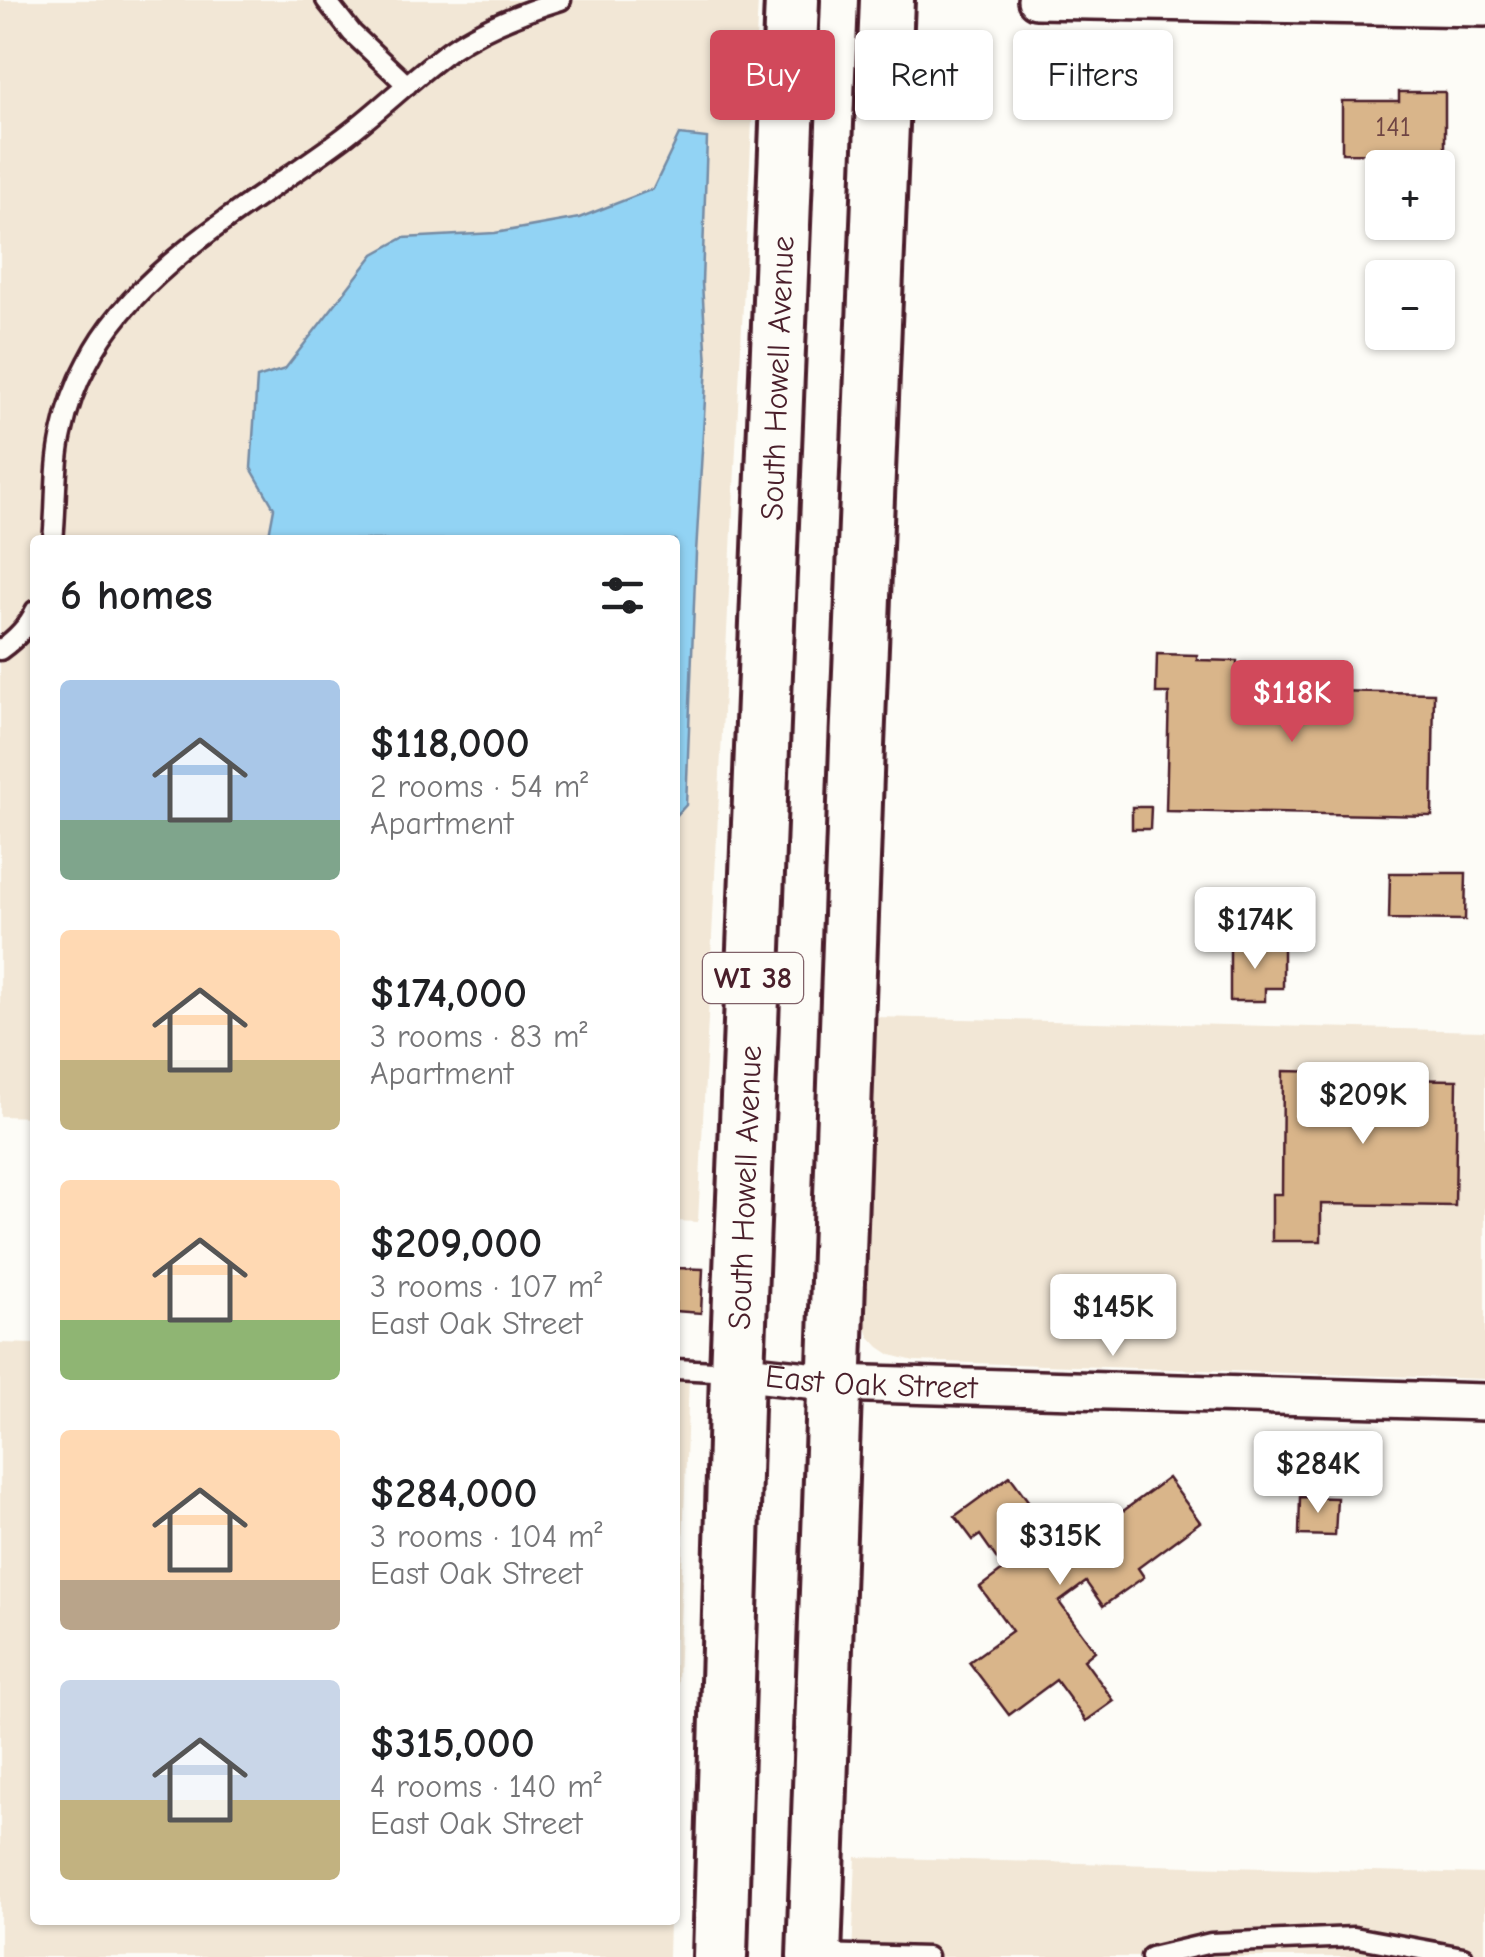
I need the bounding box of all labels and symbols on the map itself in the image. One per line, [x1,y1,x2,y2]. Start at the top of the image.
house number: 141 [1375,111,1411,143]
street label: South Howell Avenue [753,235,801,521]
pin: $118K [1222,660,1362,745]
pin: $174K [1185,887,1325,972]
road number: WI 38 [703,953,803,1003]
street label: South Howell Avenue [720,1044,769,1330]
pin: $209K [1293,1062,1433,1147]
pin: $145K [1043,1274,1183,1359]
street label: East Oak Street [764,1357,979,1406]
pin: $284K [1248,1431,1388,1516]
pin: $315K [990,1503,1130,1588]

